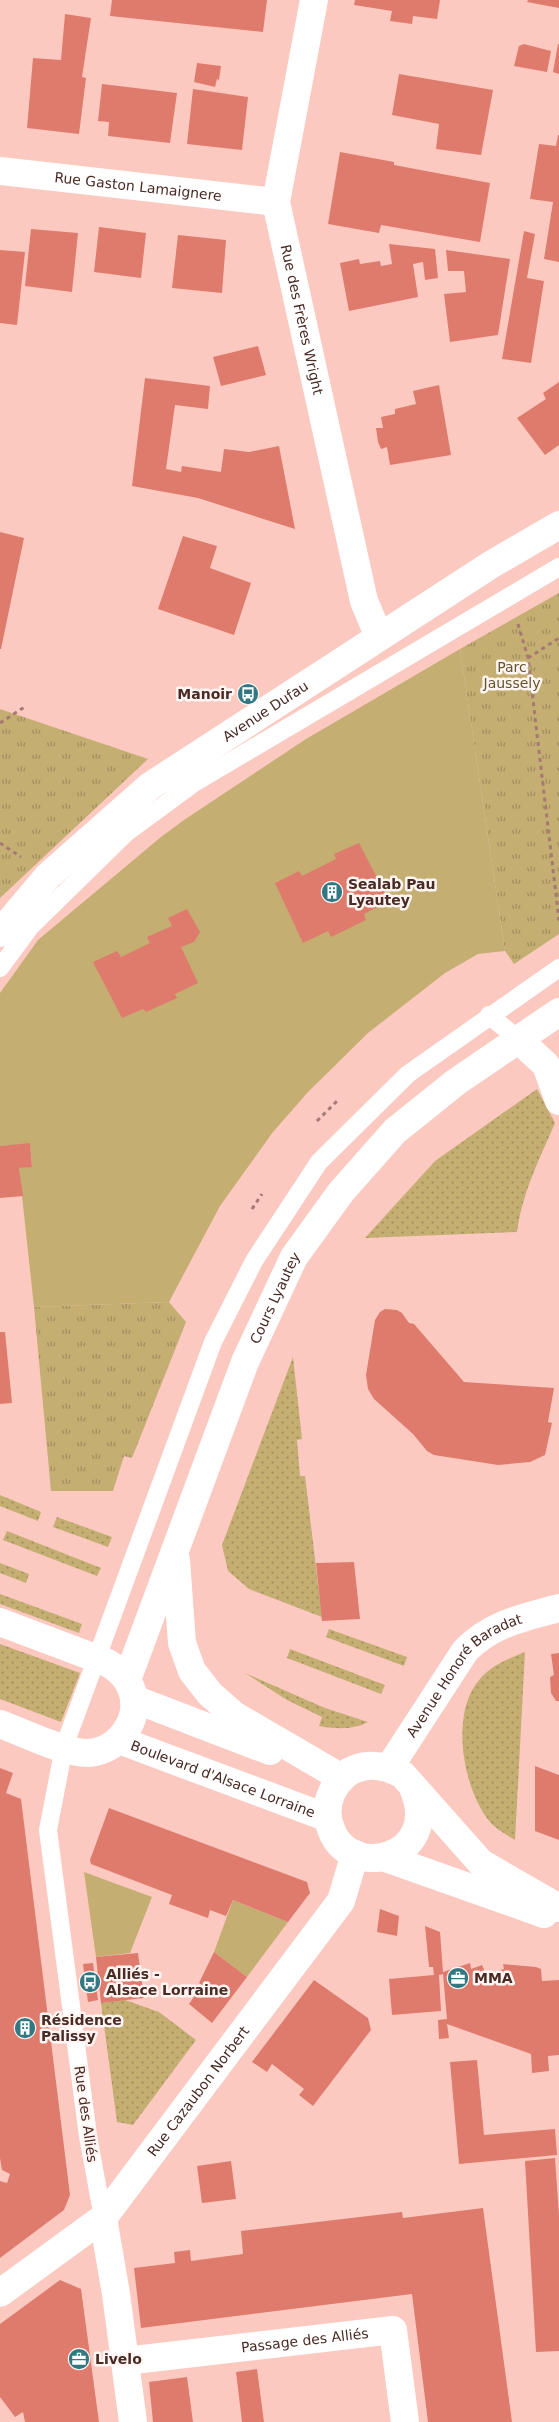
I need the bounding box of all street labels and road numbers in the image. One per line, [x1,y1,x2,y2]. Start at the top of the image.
street label: Rue Gaston Lamaignere [54,169,223,204]
street label: Rue des Frères Wright [278,243,326,397]
street label: Avenue Dufau [220,678,311,745]
street label: Cours Lyautey [247,1249,303,1346]
street label: Avenue Honoré Baradat [403,1611,524,1740]
street label: Boulevard d'Alsace Lorraine [129,1737,317,1821]
street label: Rue Cazaubon Norbert [144,2023,253,2159]
street label: Rue des Alliés [71,2065,101,2163]
street label: Passage des Alliés [240,2325,369,2356]

